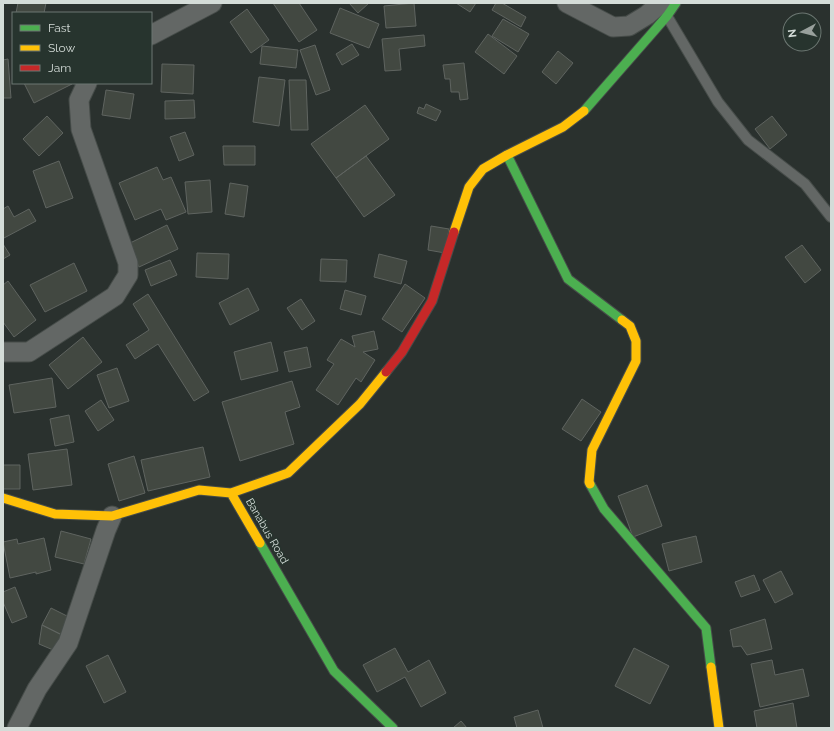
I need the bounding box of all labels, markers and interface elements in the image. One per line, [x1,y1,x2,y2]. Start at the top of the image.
legend [12,12,152,84]
north arrow [782,12,822,52]
text: Fast [48,21,71,35]
text: N [786,28,800,38]
text: Slow [48,41,75,55]
text: Jam [48,61,71,75]
street label: Banabus Road [243,496,291,566]

